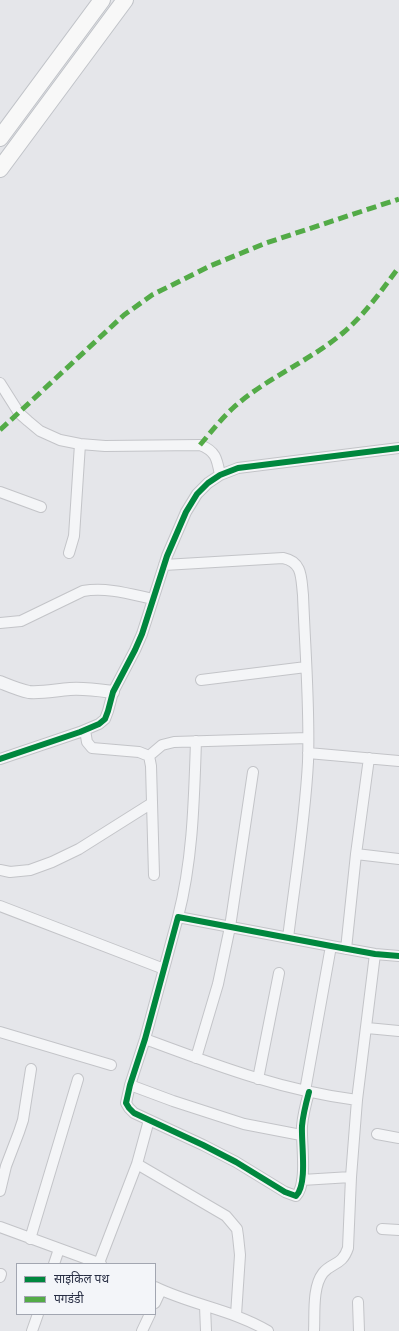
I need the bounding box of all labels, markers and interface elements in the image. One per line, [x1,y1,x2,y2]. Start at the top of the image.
legend [16,1263,156,1315]
text: साइकिल पथ [54,1271,109,1286]
text: पगडंडी [54,1291,84,1306]

